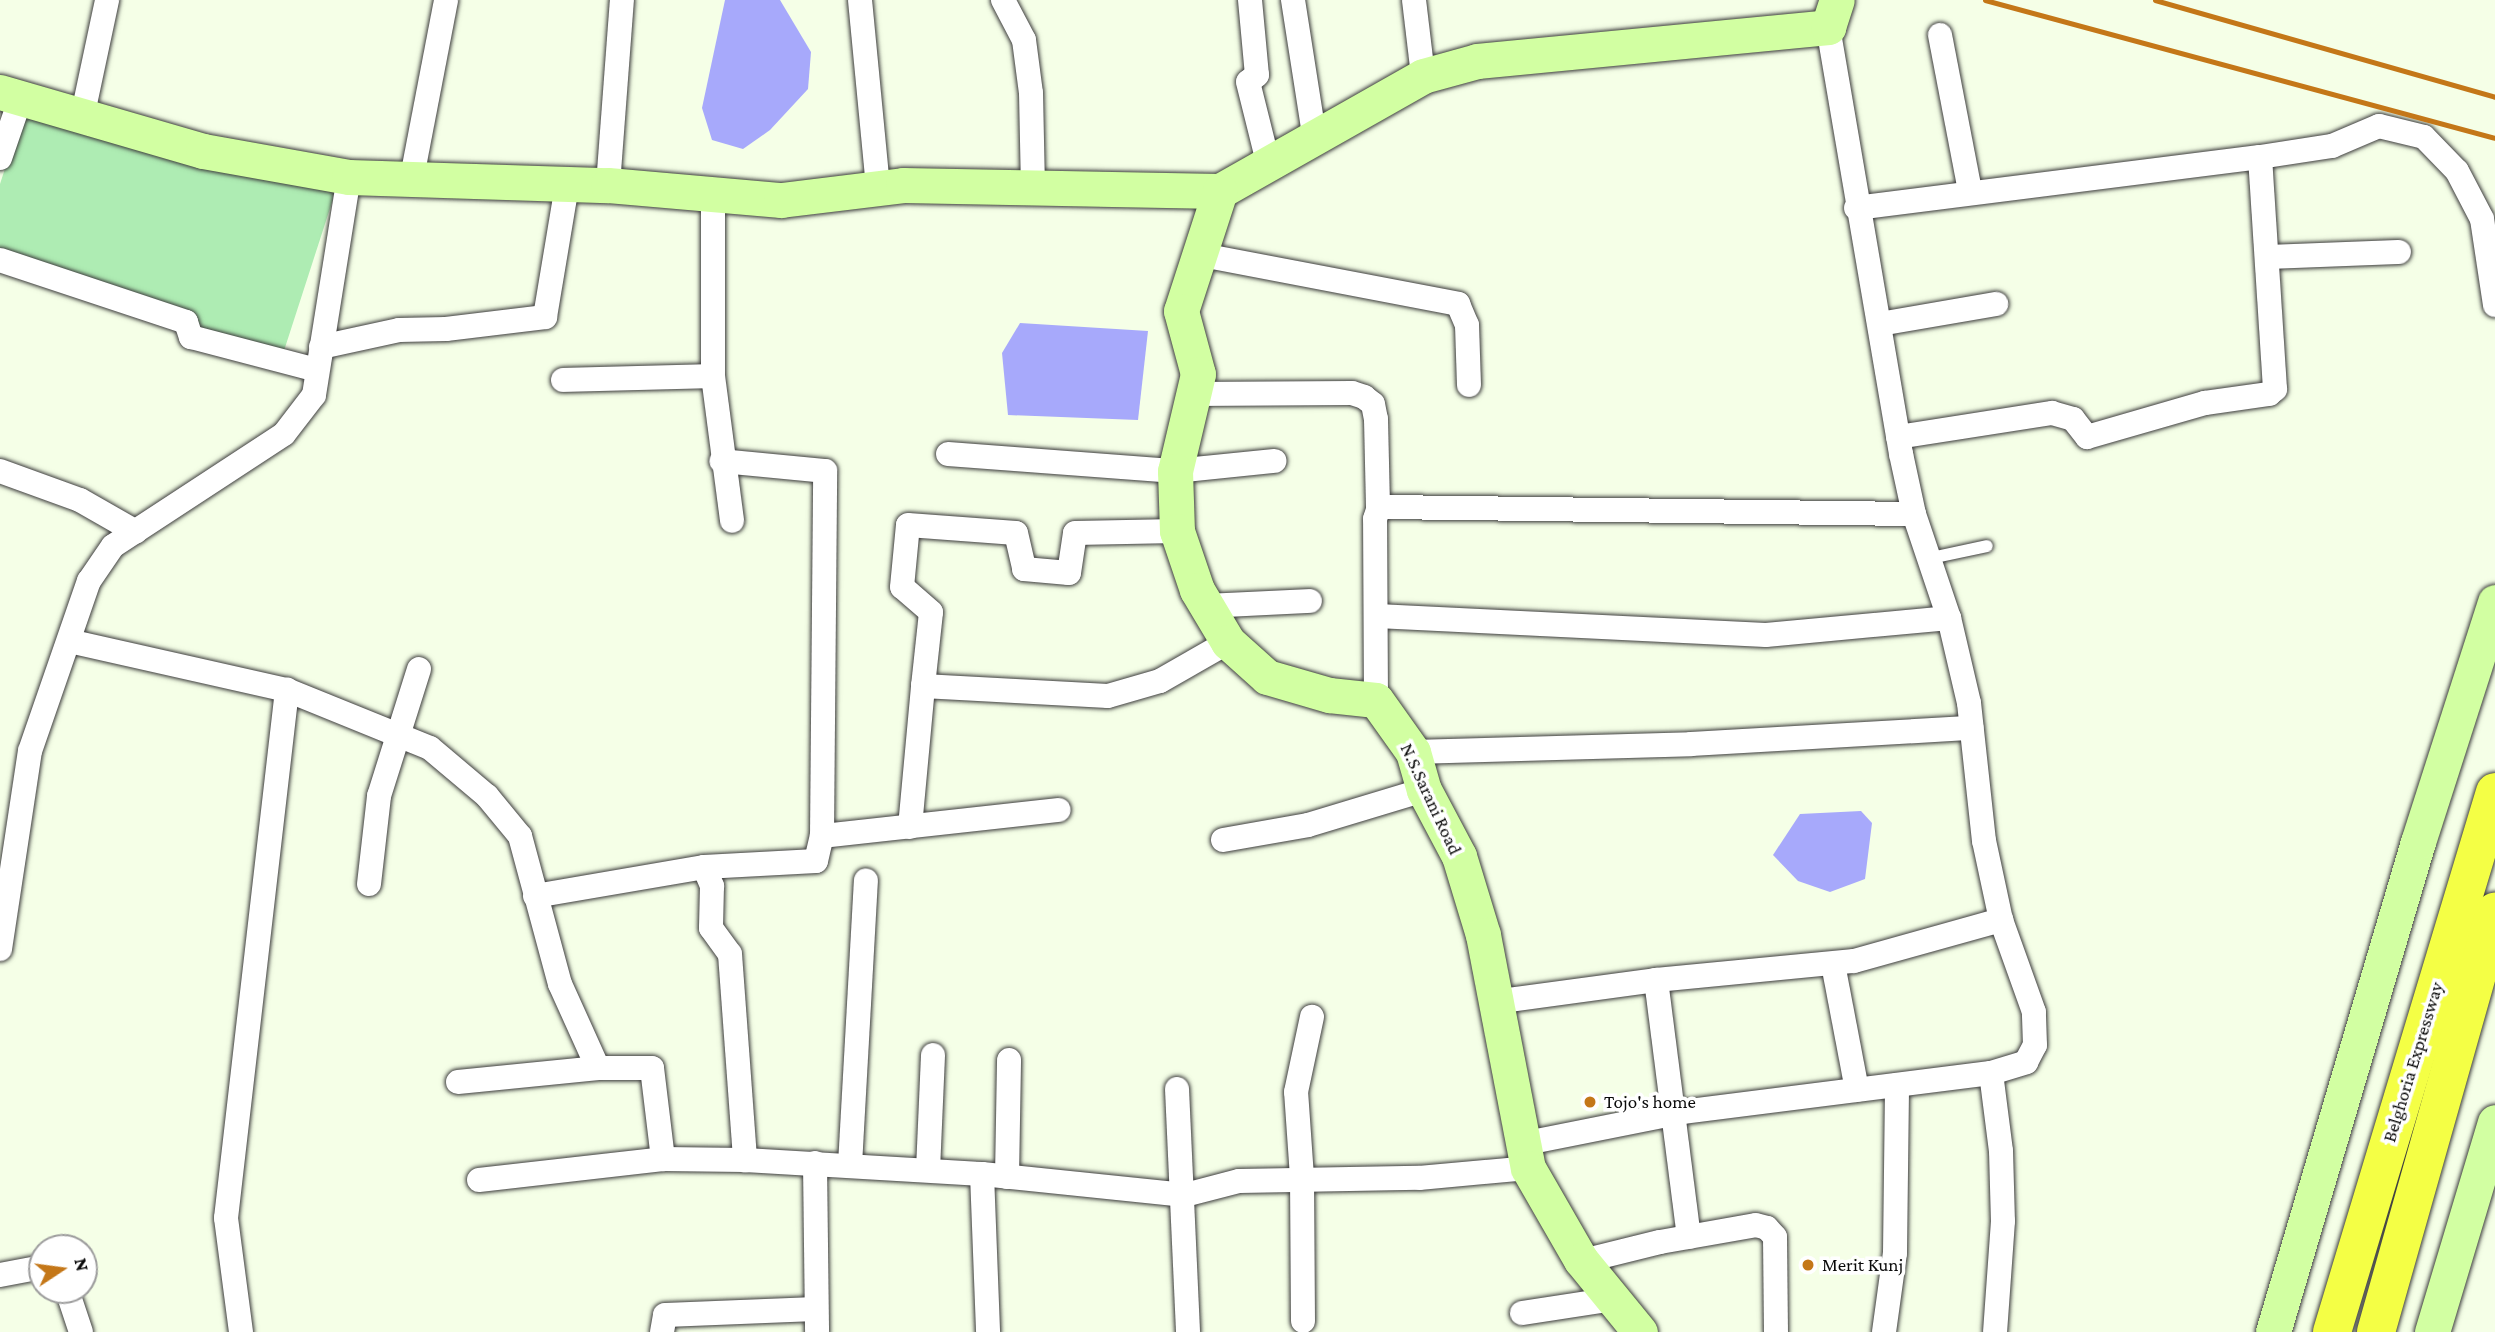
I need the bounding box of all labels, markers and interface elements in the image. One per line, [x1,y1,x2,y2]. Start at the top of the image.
street label: N.S.Sarani Road [1395,740,1467,858]
street label: Belghoria Expressway [2378,979,2448,1145]
place label: Tojo's home [1604,1091,1696,1113]
marker: Tojo's home [1582,1094,1598,1110]
north arrow [28,1234,98,1304]
place label: Merit Kunj [1822,1254,1903,1276]
text: N [70,1256,94,1273]
marker: Merit Kunj [1800,1257,1816,1273]

